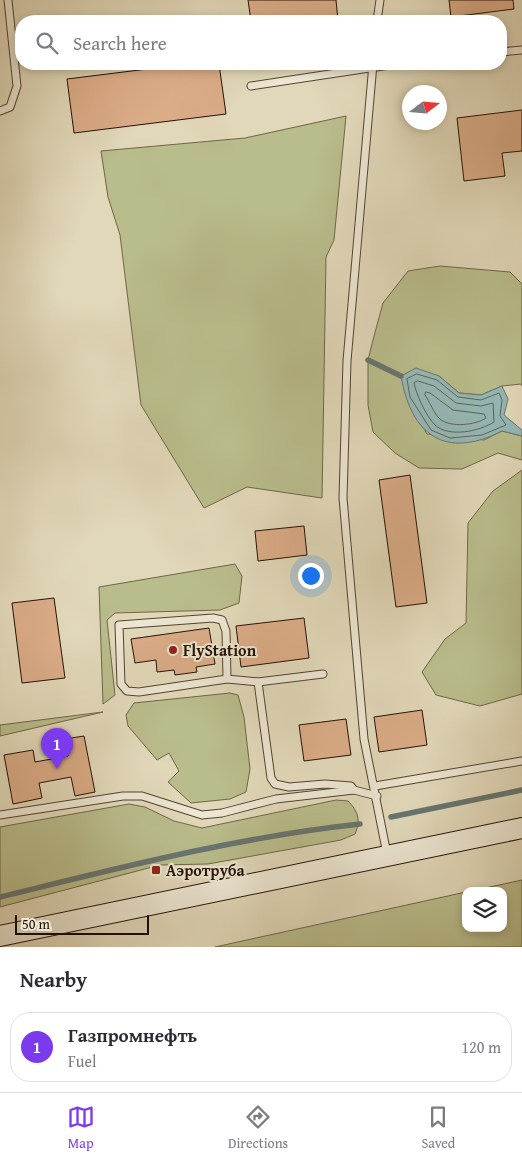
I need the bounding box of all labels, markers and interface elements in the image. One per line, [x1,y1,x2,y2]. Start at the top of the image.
search box [15,15,507,70]
icon: search [33,29,61,57]
text: Search here [73,29,167,57]
north arrow [402,85,447,130]
your location [298,563,324,589]
place label: FlyStation [183,638,257,662]
marker: FlyStation [167,644,179,656]
pin: 1 [41,728,73,769]
place label: Аэротруба [166,858,246,882]
marker: Аэротруба [150,864,162,876]
map controls [462,887,507,932]
button: layers [462,887,507,932]
scale bar [15,912,149,935]
text: 50 m [22,914,50,934]
text: Nearby [20,964,87,995]
text: Газпромнефть [68,1021,197,1049]
text: 1 [33,1035,41,1059]
text: 120 m [461,1035,501,1059]
text: Fuel [68,1049,96,1073]
tab: Map [67,1103,95,1153]
tab: Directions [228,1103,288,1153]
tab: Saved [421,1103,455,1153]

